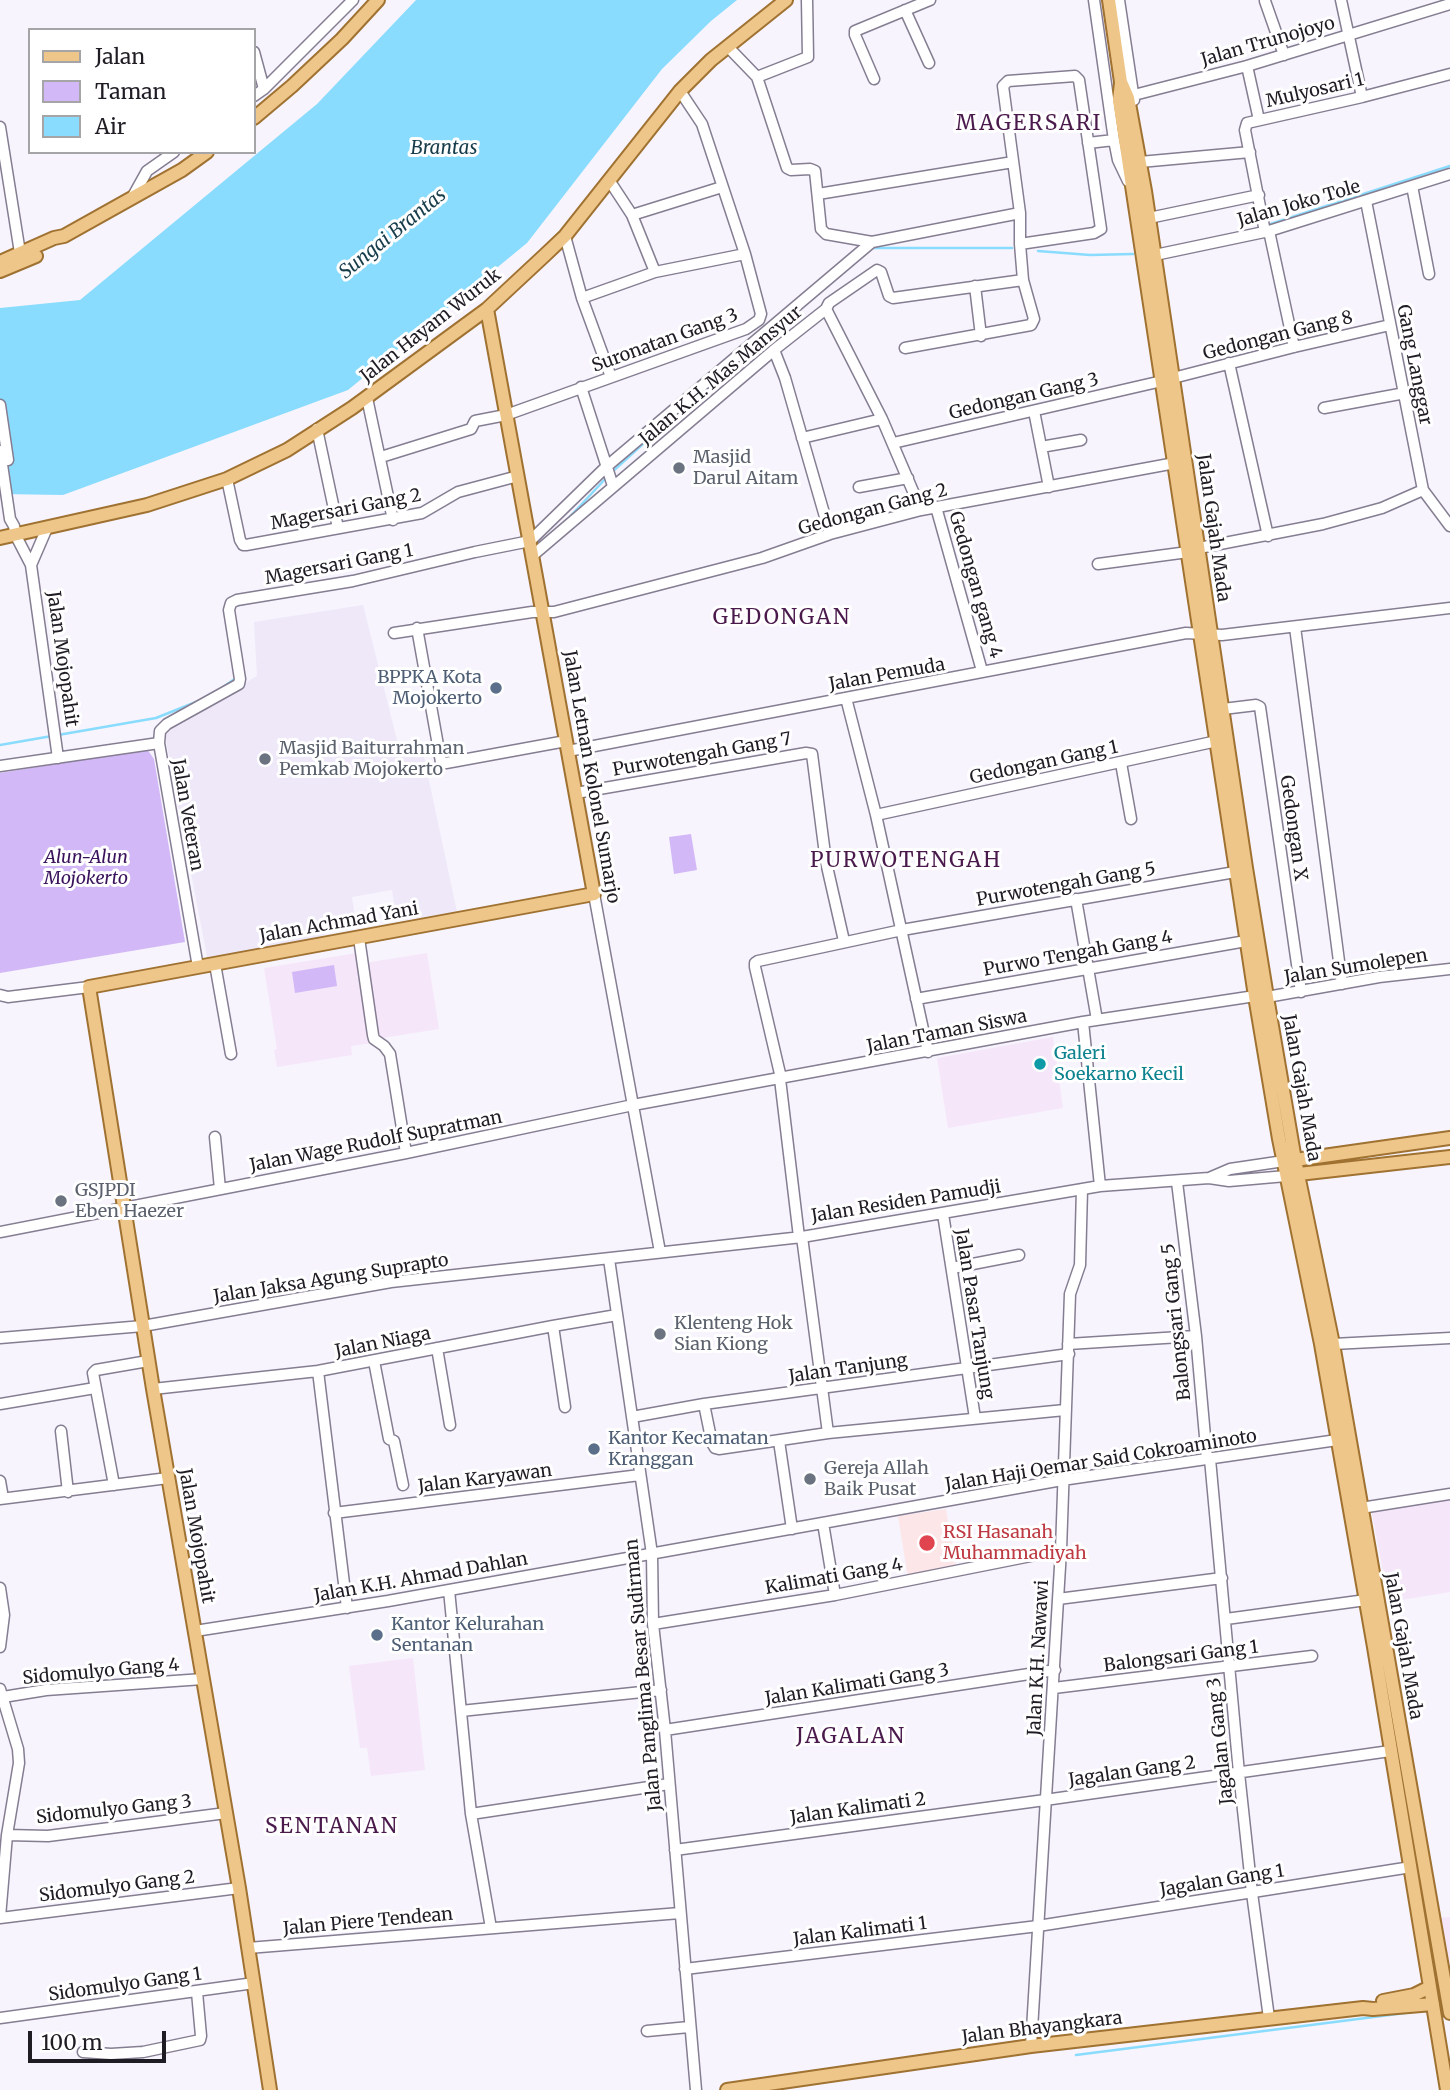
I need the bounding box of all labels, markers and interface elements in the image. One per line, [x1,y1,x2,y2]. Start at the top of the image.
street label: Jalan Trunojoyo [1199,13,1337,71]
legend [28,28,256,154]
text: Jalan [95,43,145,70]
street label: Mulyosari 1 [1264,69,1366,113]
text: Taman [95,78,166,105]
district label: MAGERSARI [957,111,1101,137]
text: Air [95,113,126,140]
water label: Brantas [411,138,477,160]
street label: Jalan Joko Tole [1235,176,1363,232]
water label: Sungai Brantas [335,184,451,284]
street label: Jalan Hayam Wuruk [356,264,506,388]
street label: Jalan K.H. Mas Mansyur [635,302,807,450]
street label: Gang Langgar [1392,303,1436,427]
street label: Suronatan Gang 3 [589,305,741,377]
street label: Gedongan Gang 8 [1201,307,1355,365]
street label: Gedongan Gang 3 [947,369,1101,425]
place label: Masjid Darul Aitam [693,447,798,490]
street label: Jalan Gajah Mada [1192,453,1234,603]
marker: Masjid Darul Aitam [671,460,687,476]
street label: Gedongan Gang 2 [796,480,950,540]
street label: Magersari Gang 2 [269,485,423,535]
street label: Gedongan gang 4 [944,509,1006,661]
street label: Magersari Gang 1 [263,540,415,590]
street label: Jalan Mojopahit [42,590,82,728]
district label: GEDONGAN [714,605,850,631]
street label: Jalan Letnan Kolonel Sumarjo [558,649,624,905]
street label: Jalan Pemuda [827,654,947,696]
place label: BPPKA Kota Mojokerto [377,667,482,710]
marker: BPPKA Kota Mojokerto [488,680,504,696]
street label: Purwotengah Gang 7 [611,729,793,781]
street label: Gedongan Gang 1 [968,737,1120,789]
place label: Masjid Baiturrahman Pemkab Mojokerto [279,738,464,780]
marker: Masjid Baiturrahman Pemkab Mojokerto [257,751,273,767]
street label: Jalan Veteran [167,757,207,873]
street label: Gedongan X [1275,774,1311,882]
park label: Alun-Alun Mojokerto [44,847,128,890]
district label: PURWOTENGAH [811,848,1001,874]
street label: Purwotengah Gang 5 [975,859,1157,911]
street label: Jalan Achmad Yani [258,898,420,948]
street label: Purwo Tengah Gang 4 [982,927,1174,981]
street label: Jalan Sumolepen [1283,945,1429,989]
street label: Jalan Taman Siswa [865,1006,1029,1058]
street label: Jalan Gajah Mada [1277,1013,1325,1163]
place label: Galeri Soekarno Kecil [1054,1043,1184,1086]
marker: Galeri Soekarno Kecil [1032,1056,1048,1072]
street label: Jalan Wage Rudolf Supratman [248,1107,504,1177]
street label: Jalan Residen Pamudji [810,1176,1002,1228]
place label: GSJPDI Eben Haezer [75,1180,184,1222]
marker: GSJPDI Eben Haezer [53,1193,69,1209]
street label: Jalan Pasar Tanjung [950,1227,998,1401]
street label: Balongsari Gang 5 [1158,1242,1196,1402]
street label: Jalan Jaksa Agung Suprapto [212,1250,450,1308]
place label: Klenteng Hok Sian Kiong [674,1313,793,1356]
street label: Jalan Niaga [333,1323,433,1363]
marker: Klenteng Hok Sian Kiong [652,1326,668,1342]
street label: Jalan Tanjung [787,1350,909,1388]
street label: Jalan Haji Oemar Said Cokroaminoto [944,1426,1258,1496]
place label: Kantor Kecamatan Kranggan [608,1428,769,1470]
marker: Kantor Kecamatan Kranggan [586,1441,602,1457]
place label: Gereja Allah Baik Pusat [824,1458,929,1500]
street label: Jalan Karyawan [417,1460,553,1498]
street label: Jalan Mojopahit [173,1467,219,1605]
marker: Gereja Allah Baik Pusat [802,1471,818,1487]
place label: RSI Hasanah Muhammadiyah [943,1522,1087,1564]
marker: RSI Hasanah Muhammadiyah [917,1533,937,1553]
street label: Jalan Panglima Besar Sudirman [621,1538,667,1812]
street label: Jalan K.H. Ahmad Dahlan [312,1549,530,1607]
street label: Kalimati Gang 4 [764,1554,904,1600]
street label: Jalan Gajah Mada [1379,1571,1427,1721]
street label: Jalan K.H. Nawawi [1024,1579,1054,1737]
place label: Kantor Kelurahan Sentanan [391,1614,544,1656]
marker: Kantor Kelurahan Sentanan [369,1627,385,1643]
street label: Balongsari Gang 1 [1102,1637,1260,1677]
street label: Sidomulyo Gang 4 [22,1654,180,1690]
street label: Jalan Kalimati Gang 3 [764,1660,950,1710]
street label: Jagalan Gang 3 [1204,1676,1238,1806]
district label: JAGALAN [797,1724,905,1750]
street label: Jagalan Gang 2 [1067,1752,1197,1792]
street label: Jalan Kalimati 2 [789,1789,927,1829]
street label: Sidomulyo Gang 3 [35,1791,193,1829]
district label: SENTANAN [266,1814,398,1840]
street label: Jagalan Gang 1 [1158,1861,1286,1901]
street label: Sidomulyo Gang 2 [38,1867,196,1907]
street label: Jalan Piere Tendean [282,1904,454,1940]
street label: Jalan Kalimati 1 [792,1913,928,1951]
street label: Sidomulyo Gang 1 [47,1964,203,2006]
street label: Jalan Bhayangkara [961,2007,1123,2049]
scale bar [32,2016,170,2060]
text: 100 m [41,2029,103,2056]

